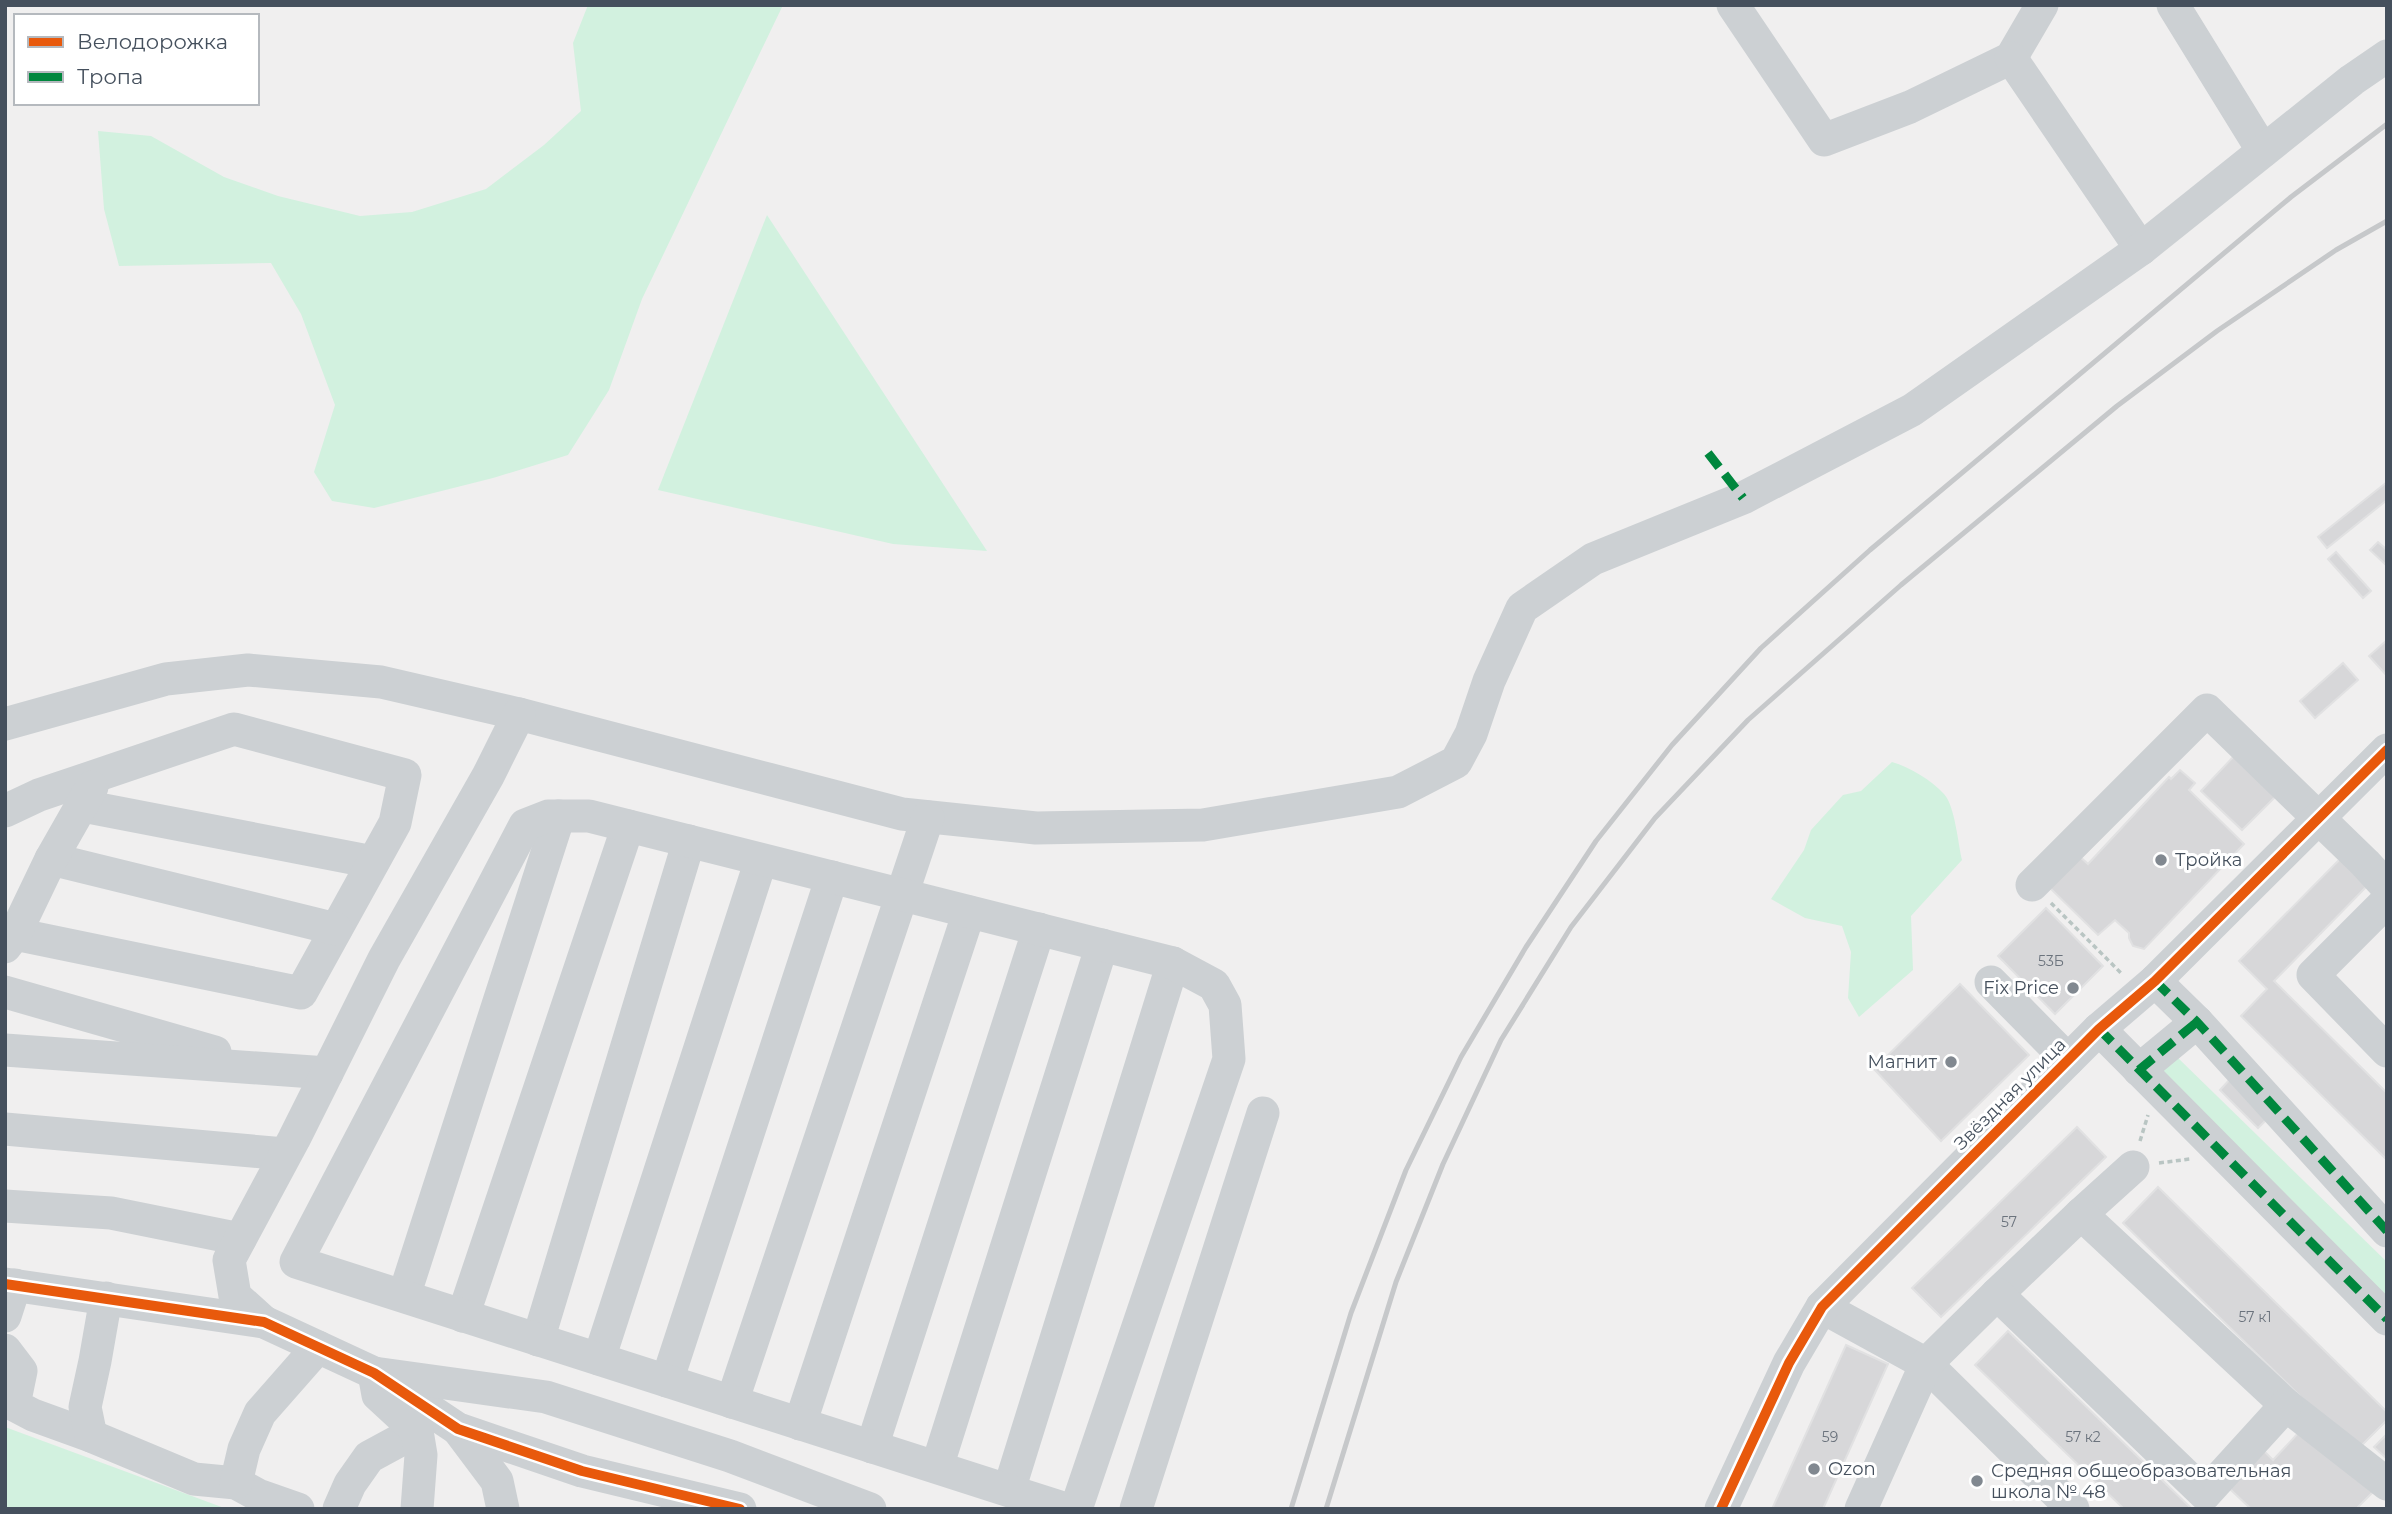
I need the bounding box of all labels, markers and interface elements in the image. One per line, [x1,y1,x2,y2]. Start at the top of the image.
legend [14,14,259,105]
text: Велодорожка [77,29,228,54]
text: Тропа [77,64,143,89]
place label: Тройка [2175,849,2242,871]
marker: Тройка [2153,852,2169,868]
house number: 53Б [2038,952,2064,970]
place label: Fix Price [1983,977,2059,999]
marker: Fix Price [2065,980,2081,996]
street label: Звёздная улица [1950,1034,2070,1154]
place label: Магнит [1868,1051,1937,1073]
marker: Магнит [1943,1054,1959,1070]
house number: 57 [2001,1213,2017,1231]
house number: 57 к1 [2239,1308,2271,1326]
house number: 59 [1822,1428,1838,1446]
house number: 57 к2 [2065,1428,2101,1446]
place label: Ozon [1828,1458,1876,1480]
place label: Средняя общеобразовательная школа № 48 [1991,1460,2291,1503]
marker: Ozon [1806,1461,1822,1477]
marker: Средняя общеобразовательная школа № 48 [1969,1473,1985,1489]

